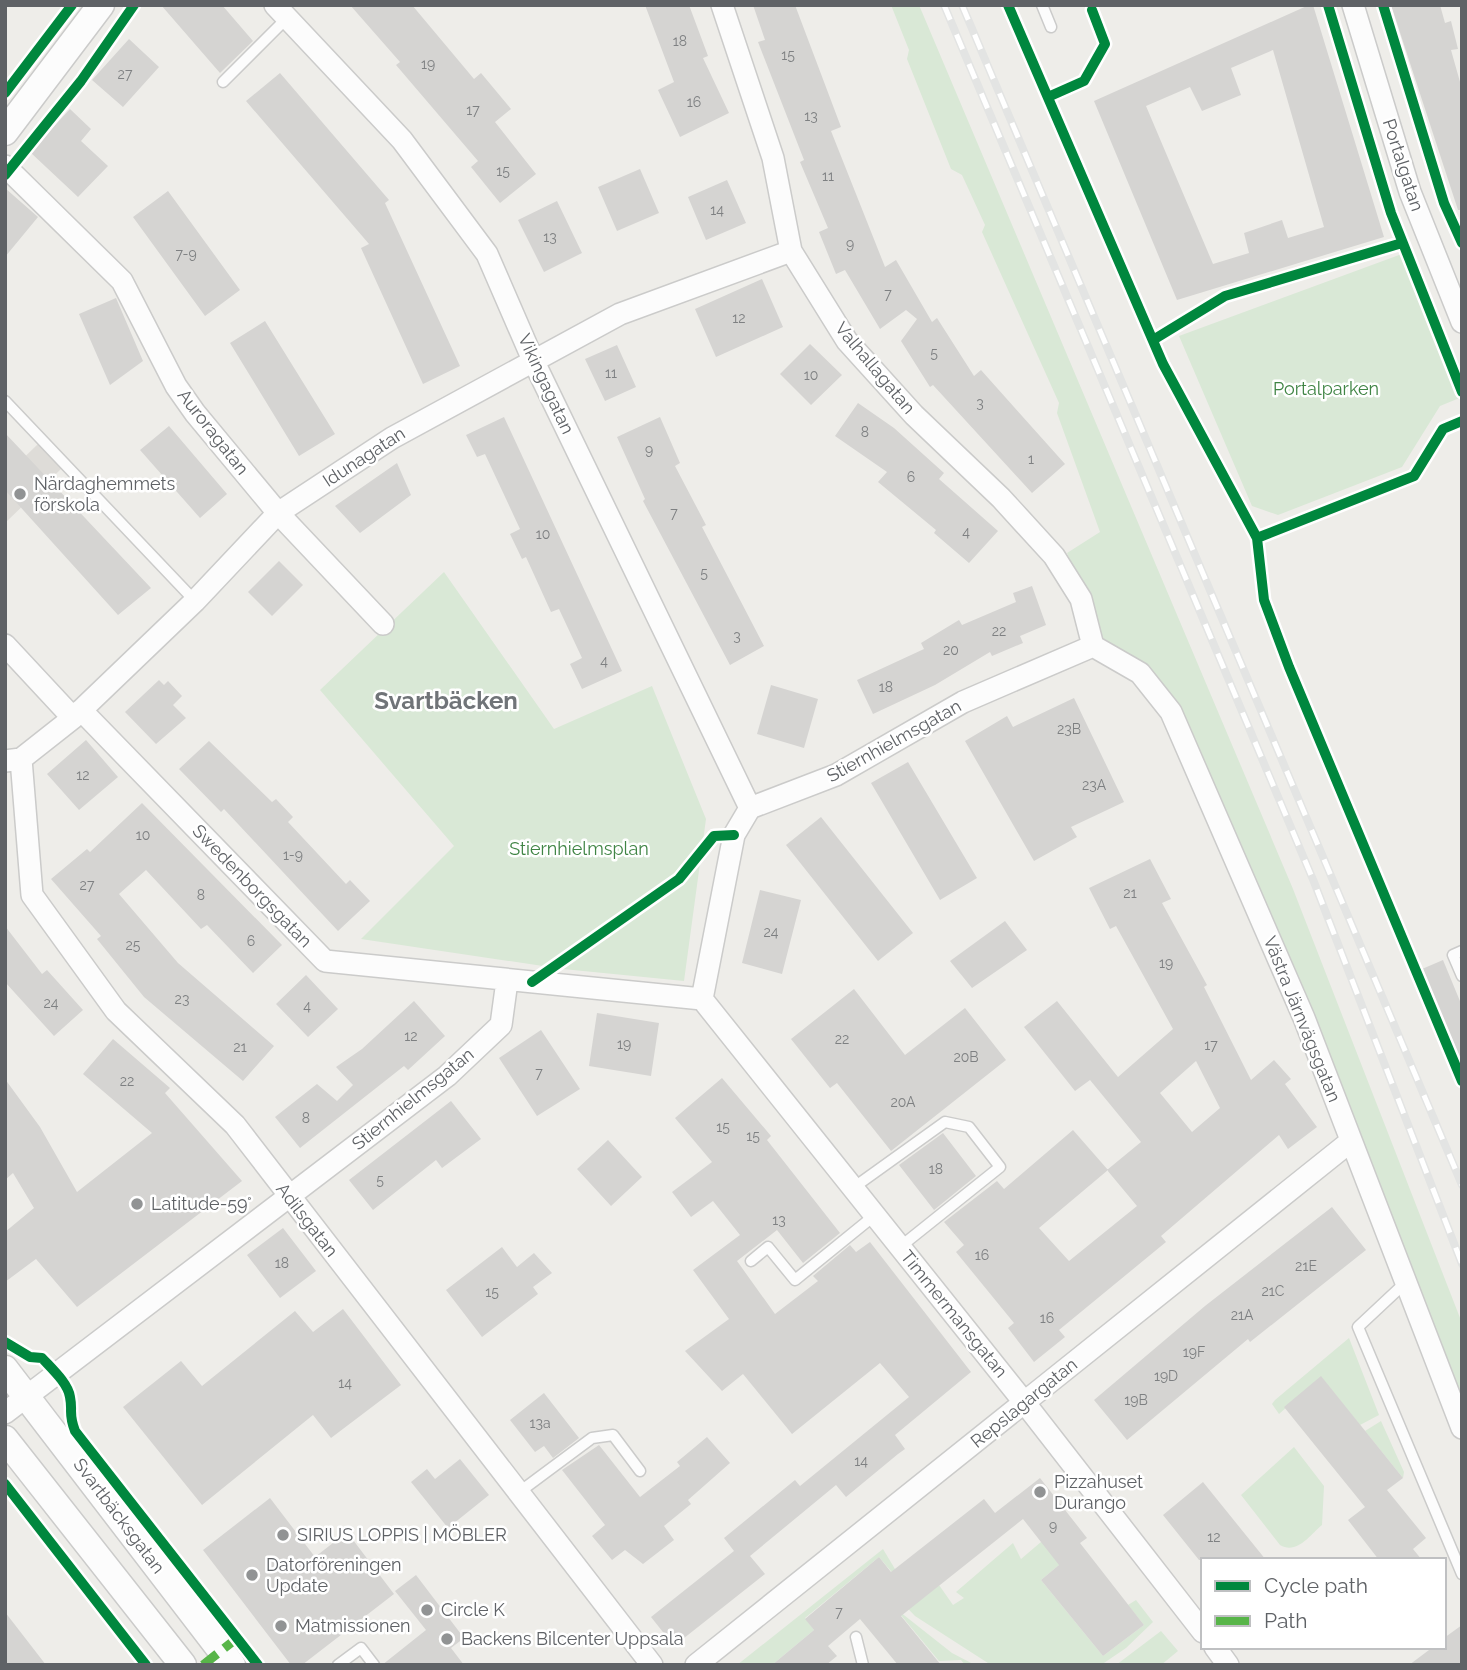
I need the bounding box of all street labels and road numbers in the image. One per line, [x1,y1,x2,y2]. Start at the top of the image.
street label: Portalgatan [1379,116,1428,214]
street label: Valhallagatan [831,318,920,418]
street label: Vikingagatan [514,330,579,437]
street label: Auroragatan [174,385,253,479]
street label: Idunagatan [319,422,409,491]
street label: Stiernhielmsgatan [823,695,965,786]
street label: Swedenborgsgatan [188,820,316,951]
street label: Västra Järnvägsgatan [1260,933,1345,1105]
street label: Stiernhielmsgatan [348,1043,478,1154]
street label: Adilsgatan [272,1179,343,1261]
street label: Timmermansgatan [897,1246,1012,1382]
street label: Repslagargatan [966,1353,1081,1452]
street label: Svartbäcksgatan [69,1454,169,1577]

